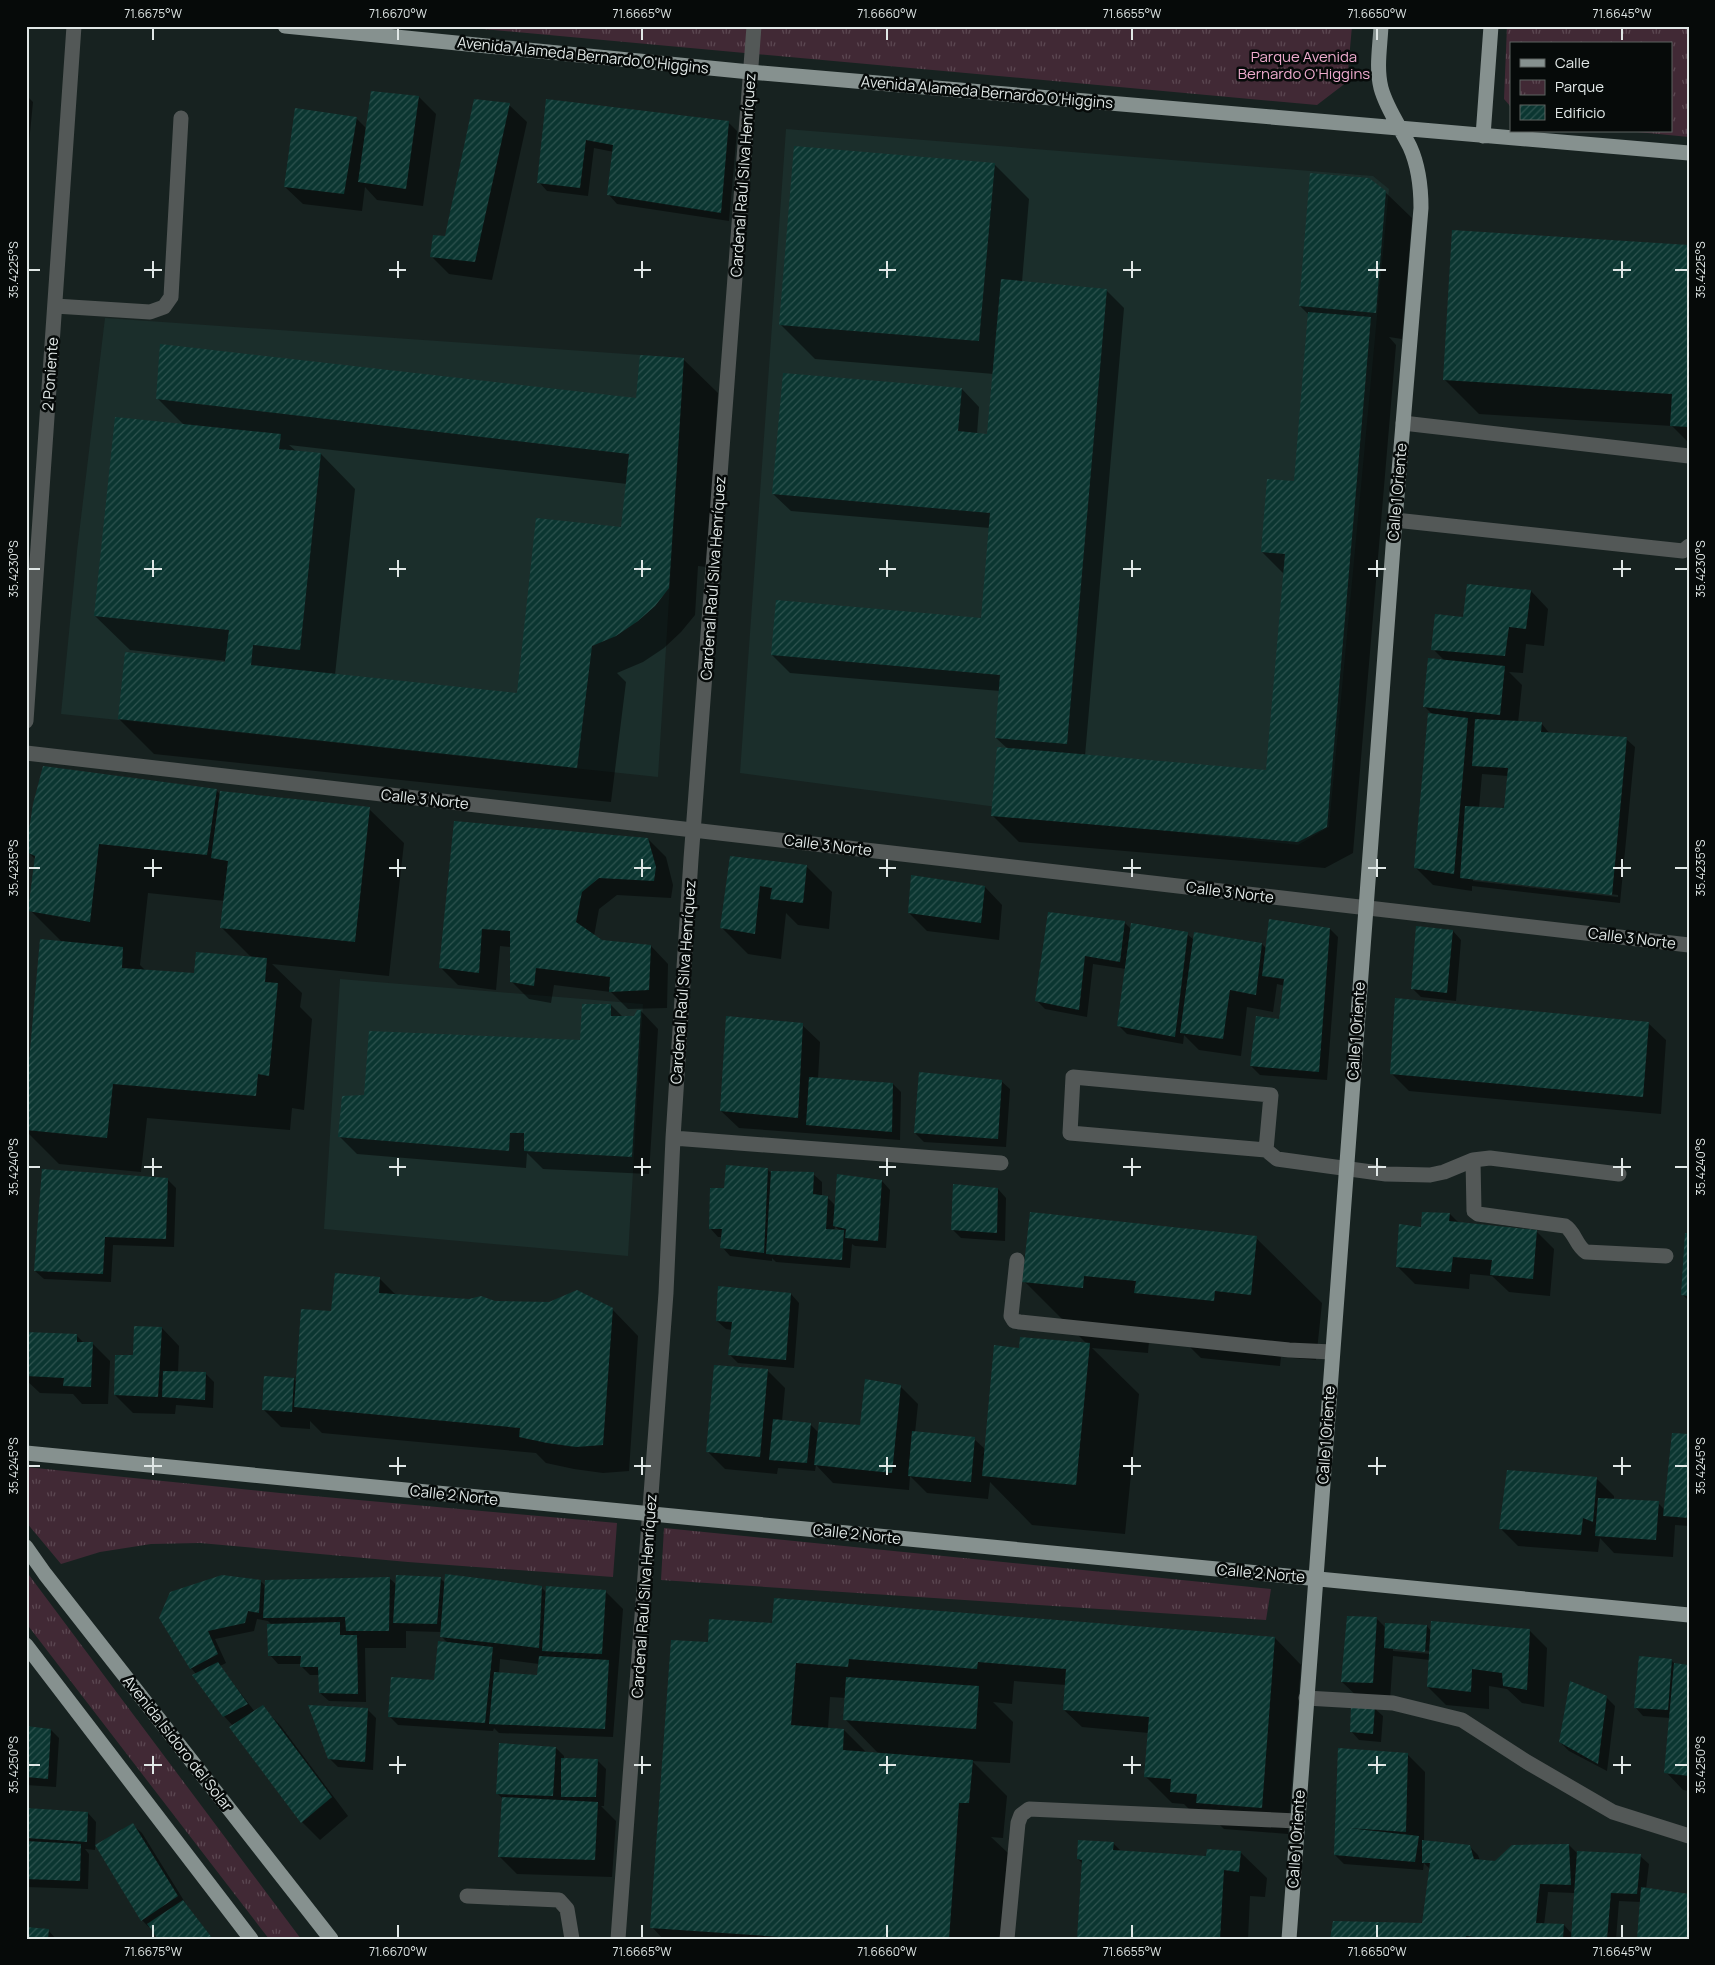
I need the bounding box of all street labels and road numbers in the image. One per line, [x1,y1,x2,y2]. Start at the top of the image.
street label: Avenida Alameda Bernardo O'Higgins [456,31,710,79]
street label: Avenida Alameda Bernardo O'Higgins [860,71,1114,113]
street label: Cardenal Raúl Silva Henríquez [725,72,761,278]
street label: 2 Poniente [37,336,63,412]
street label: Calle 1 Oriente [1382,442,1412,542]
street label: Cardenal Raúl Silva Henríquez [695,475,731,681]
street label: Calle 3 Norte [380,784,470,814]
street label: Calle 3 Norte [783,829,873,861]
street label: Calle 3 Norte [1185,876,1275,908]
street label: Cardenal Raúl Silva Henríquez [665,879,701,1085]
street label: Calle 3 Norte [1587,922,1677,954]
street label: Calle 1 Oriente [1342,981,1370,1081]
street label: Calle 1 Oriente [1312,1385,1340,1485]
street label: Calle 2 Norte [409,1480,499,1510]
street label: Cardenal Raúl Silva Henríquez [626,1493,662,1699]
street label: Calle 2 Norte [812,1519,902,1549]
street label: Calle 2 Norte [1216,1559,1306,1587]
street label: Avenida Isidoro del Solar [118,1671,238,1816]
street label: Calle 1 Oriente [1282,1789,1310,1889]

